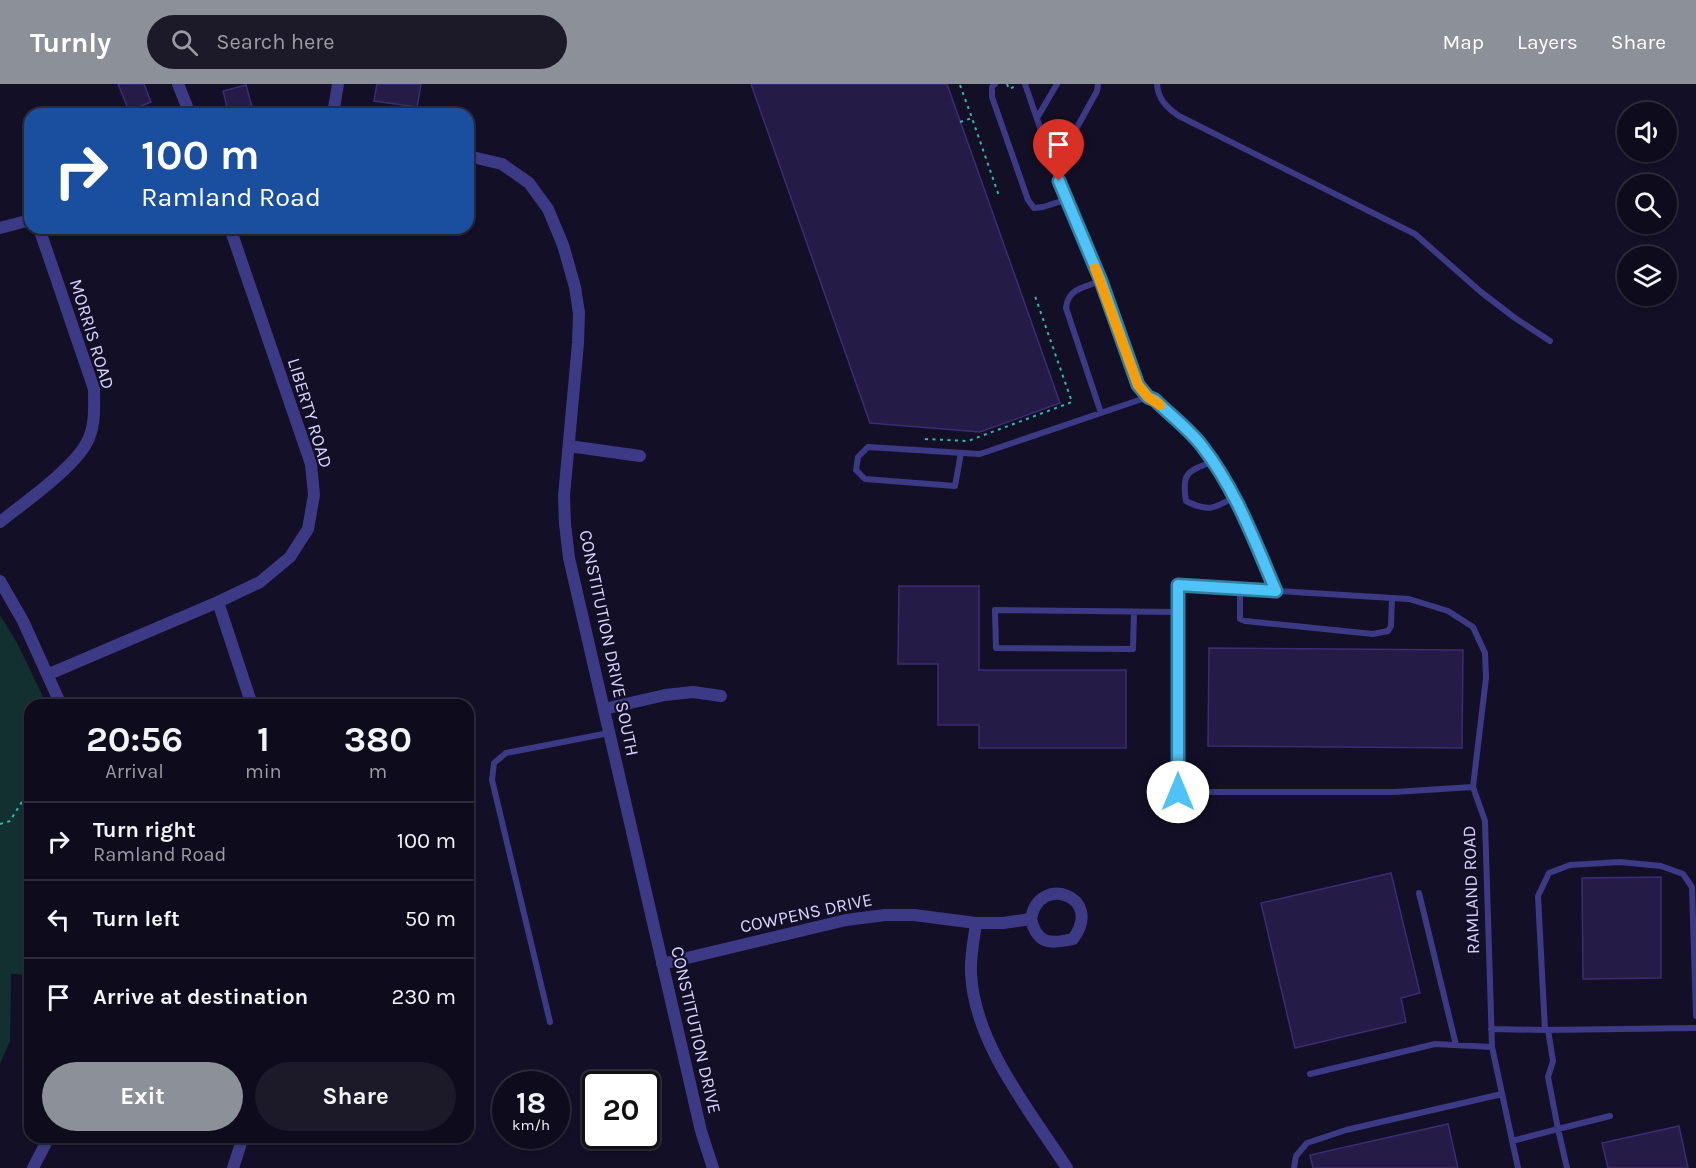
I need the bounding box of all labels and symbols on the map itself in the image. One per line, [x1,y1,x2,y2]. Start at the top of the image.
pin [1033,119,1084,181]
street label: MORRIS ROAD [65,276,119,392]
street label: LIBERTY ROAD [283,355,337,471]
street label: CONSTITUTION DRIVE SOUTH [574,528,644,758]
position arrow [1146,760,1210,824]
street label: RAMLAND ROAD [1458,825,1484,955]
street label: COWPENS DRIVE [738,888,874,938]
street label: CONSTITUTION DRIVE [666,944,726,1116]
speed limit sign: 20 [582,1071,660,1149]

